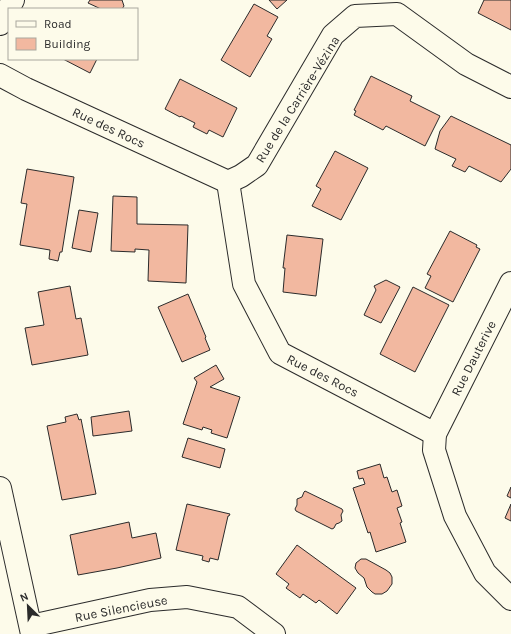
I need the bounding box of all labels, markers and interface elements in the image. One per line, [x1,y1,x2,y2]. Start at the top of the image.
legend [8,8,138,60]
text: Road [44,17,72,31]
street label: Rue de la Carrière-Vézina [252,33,343,165]
text: Building [44,37,91,51]
street label: Rue des Rocs [70,104,148,151]
street label: Rue Dauterive [448,318,499,398]
street label: Rue des Rocs [284,351,361,400]
north arrow [8,586,48,626]
text: N [18,590,30,605]
street label: Rue Silencieuse [73,592,169,625]

